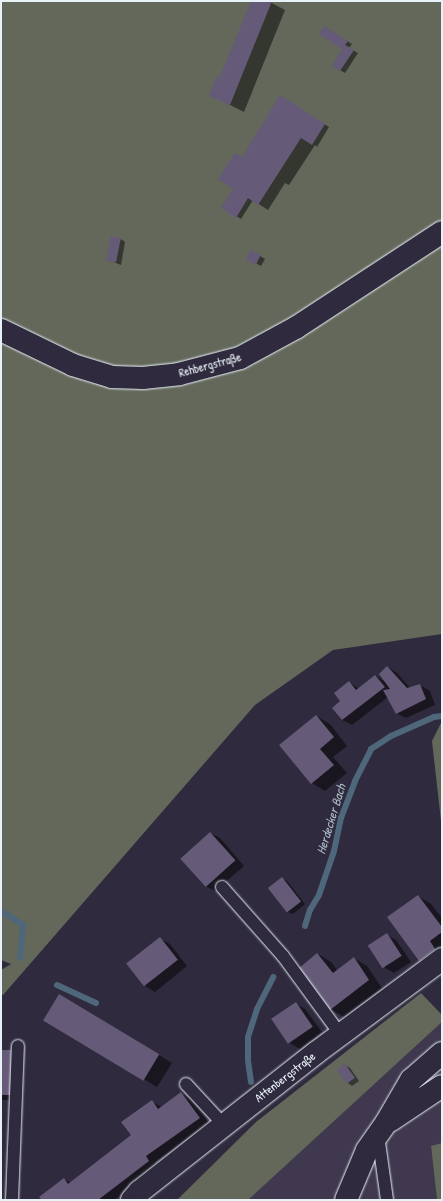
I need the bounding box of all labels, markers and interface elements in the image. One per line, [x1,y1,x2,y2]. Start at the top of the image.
street label: Rehbergstraße [177,350,243,380]
water label: Herdecker Bach [313,782,349,856]
street label: Attenbergstraße [252,1049,318,1105]

